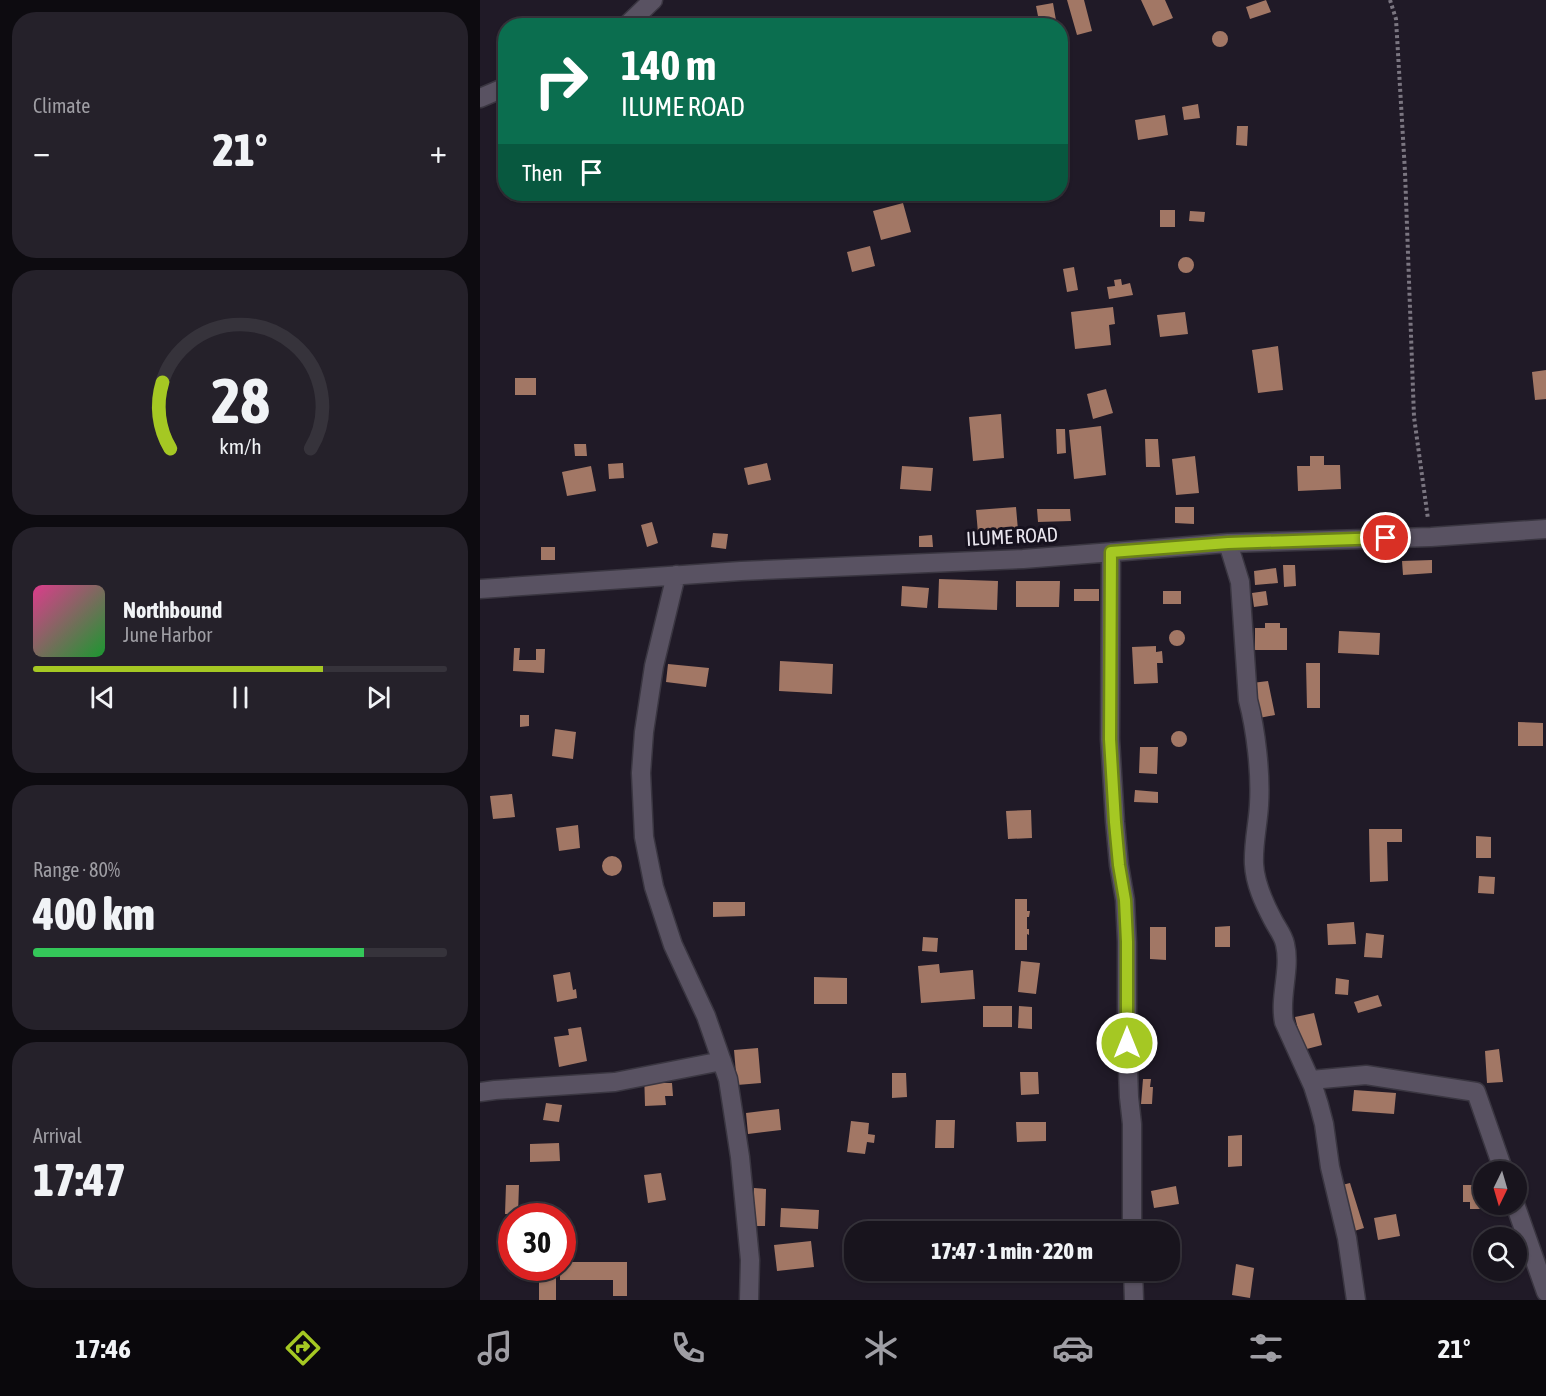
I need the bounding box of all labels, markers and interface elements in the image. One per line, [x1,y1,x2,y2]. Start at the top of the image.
text: 140 m [621,41,716,89]
icon: right [522,42,600,120]
text: ILUME ROAD [621,91,745,122]
text: Climate [33,94,90,117]
text: 21° [213,124,267,176]
text: − [33,132,50,170]
text: + [430,132,447,170]
icon: arrive [575,156,608,189]
text: Then [522,160,563,186]
text: 28 [211,366,269,437]
text: km/h [219,435,261,460]
pin [1360,512,1411,563]
icon: arrive [1369,521,1402,554]
street label: ILUME ROAD [966,522,1058,550]
text: Northbound [123,597,222,623]
text: June Harbor [123,623,212,646]
icon: previous [86,681,119,714]
icon: pause [224,681,257,714]
icon: next [362,681,395,714]
text: Range · 80% [33,858,120,881]
text: 400 km [33,888,155,940]
position arrow [1095,1011,1159,1075]
text: Arrival [33,1124,82,1147]
text: 17:47 [33,1154,126,1206]
north arrow [1473,1161,1527,1215]
map controls [1473,1161,1527,1281]
speed limit sign: 30 [498,1203,576,1281]
button: search [1473,1227,1527,1281]
text: 17:47 · 1 min · 220 m [931,1238,1093,1264]
icon: directions [282,1327,324,1369]
icon: music [474,1327,516,1369]
icon: phone [667,1327,709,1369]
icon: climate [860,1327,902,1369]
icon: car [1052,1327,1094,1369]
icon: filters [1245,1327,1287,1369]
text: 17:46 [75,1333,131,1364]
text: 21° [1438,1333,1471,1364]

